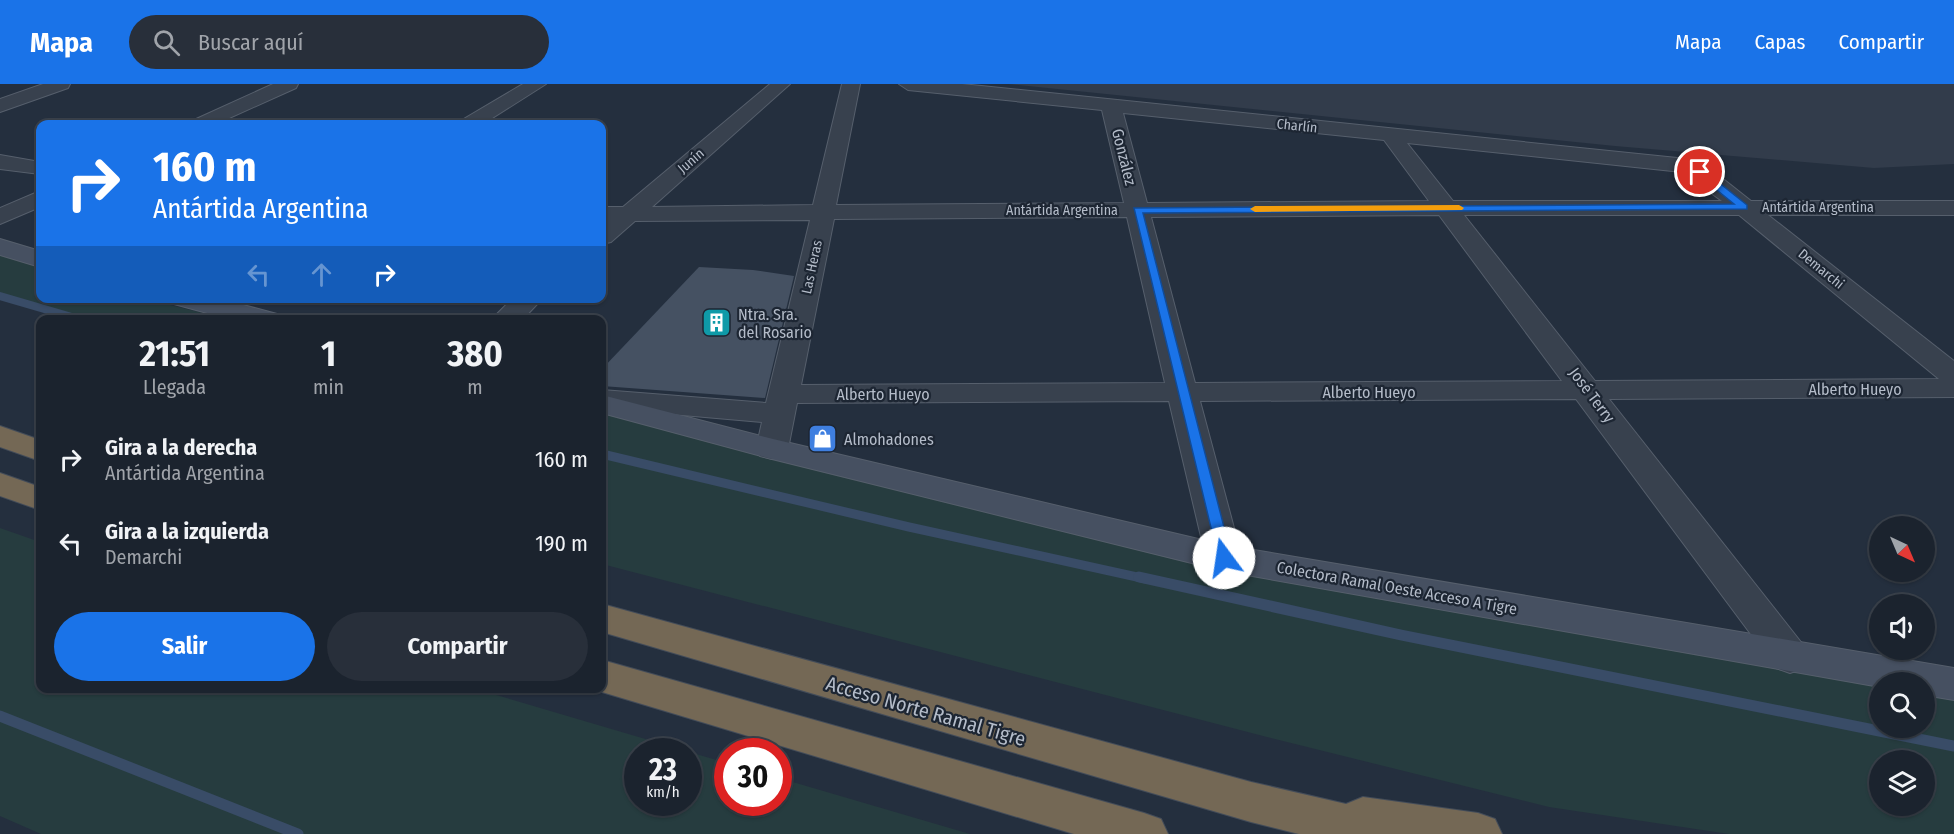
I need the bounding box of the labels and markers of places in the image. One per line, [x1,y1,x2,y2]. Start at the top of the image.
pin [1674,146,1725,197]
place label: Ntra. Sra. del Rosario [738,305,812,342]
building icon: Ntra. Sra. del Rosario [701,307,733,339]
shop icon: Almohadones [807,423,839,455]
place label: Almohadones [844,430,934,449]

